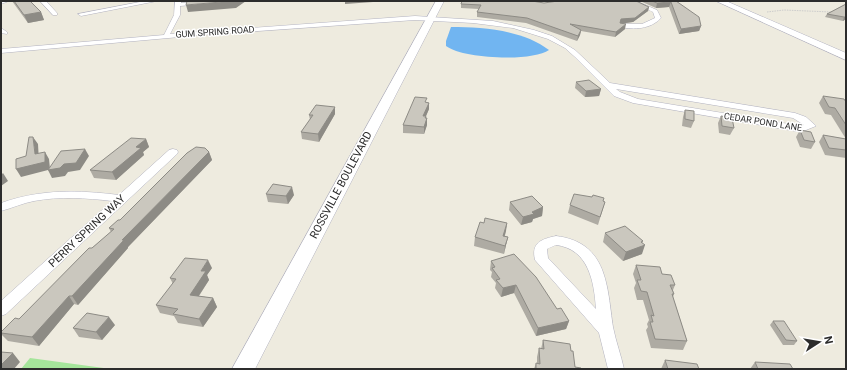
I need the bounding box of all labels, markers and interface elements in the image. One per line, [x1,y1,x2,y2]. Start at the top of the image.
street label: GUM SPRING ROAD [175,24,255,40]
street label: CEDAR POND LANE [723,111,803,133]
street label: ROSSVILLE BOULEVARD [307,129,375,241]
street label: PERRY SPRING WAY [46,192,128,270]
north arrow [799,322,839,362]
text: N [821,335,836,345]

